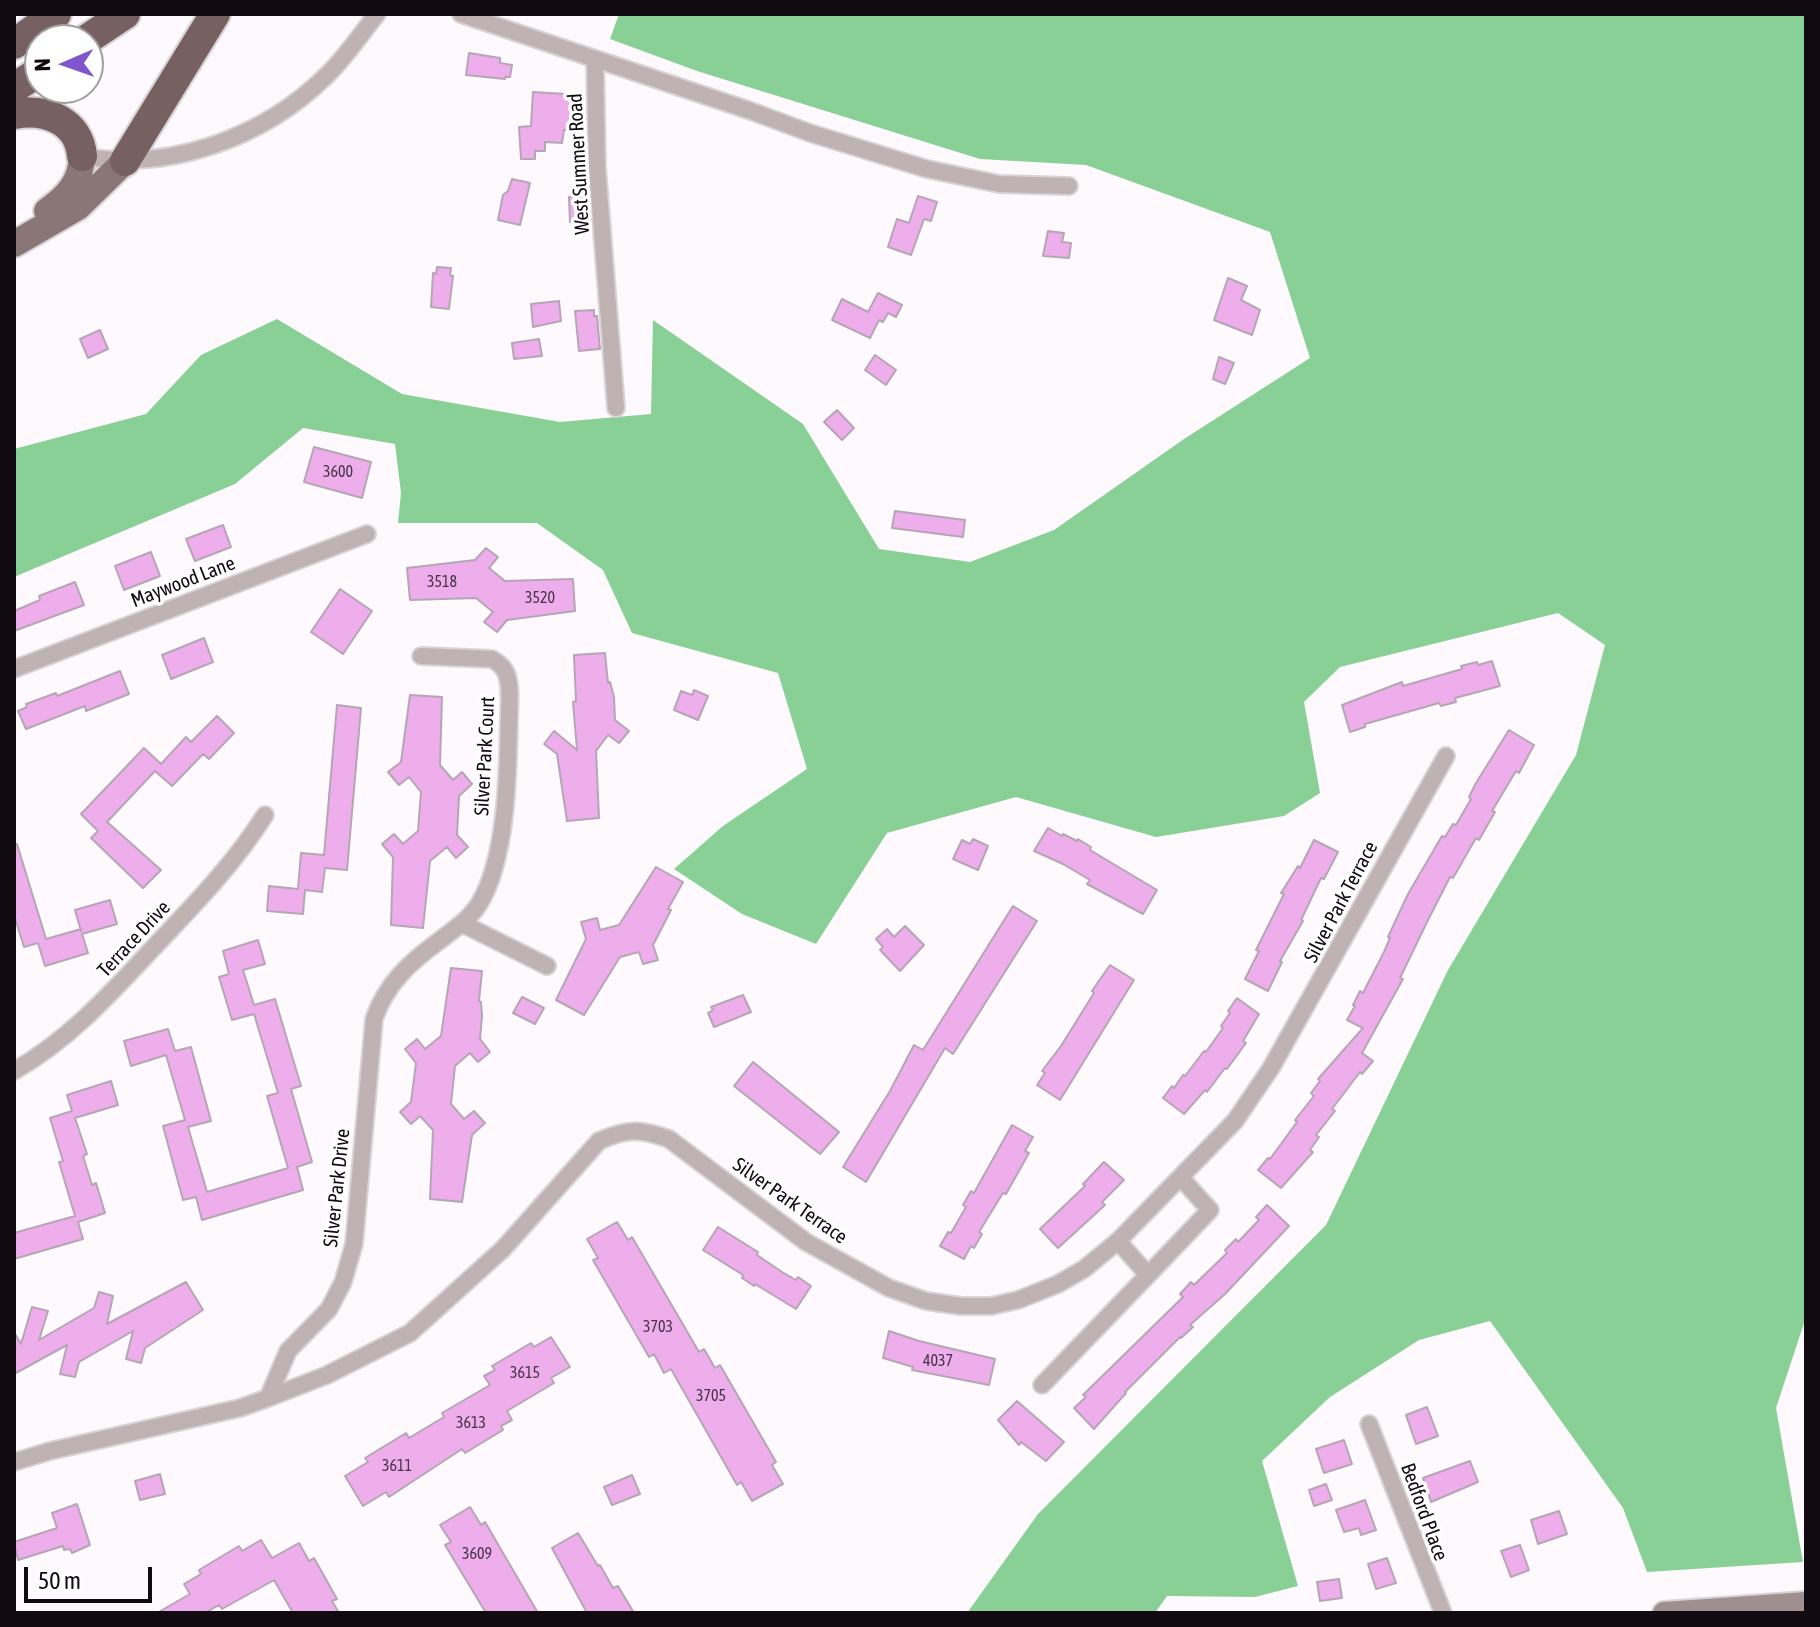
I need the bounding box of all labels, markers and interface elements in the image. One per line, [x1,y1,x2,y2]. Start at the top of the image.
north arrow [24,24,104,104]
text: N [29,58,55,72]
street label: West Summer Road [563,93,595,235]
house number: 3600 [323,462,353,482]
street label: Maywood Lane [128,551,238,613]
house number: 3518 [427,572,457,592]
house number: 3520 [525,588,555,608]
street label: Silver Park Court [470,696,500,816]
street label: Silver Park Terrace [1299,837,1383,967]
street label: Terrace Drive [93,896,175,982]
street label: Silver Park Drive [319,1128,355,1248]
street label: Silver Park Terrace [728,1153,852,1249]
house number: 3703 [643,1317,673,1337]
house number: 4037 [923,1351,953,1371]
house number: 3615 [510,1363,540,1383]
house number: 3705 [696,1386,726,1406]
house number: 3613 [456,1413,486,1433]
house number: 3611 [382,1456,412,1476]
street label: Bedford Place [1395,1460,1453,1564]
house number: 3609 [462,1544,492,1564]
scale bar [28,1551,156,1601]
text: 50 m [38,1567,81,1594]

